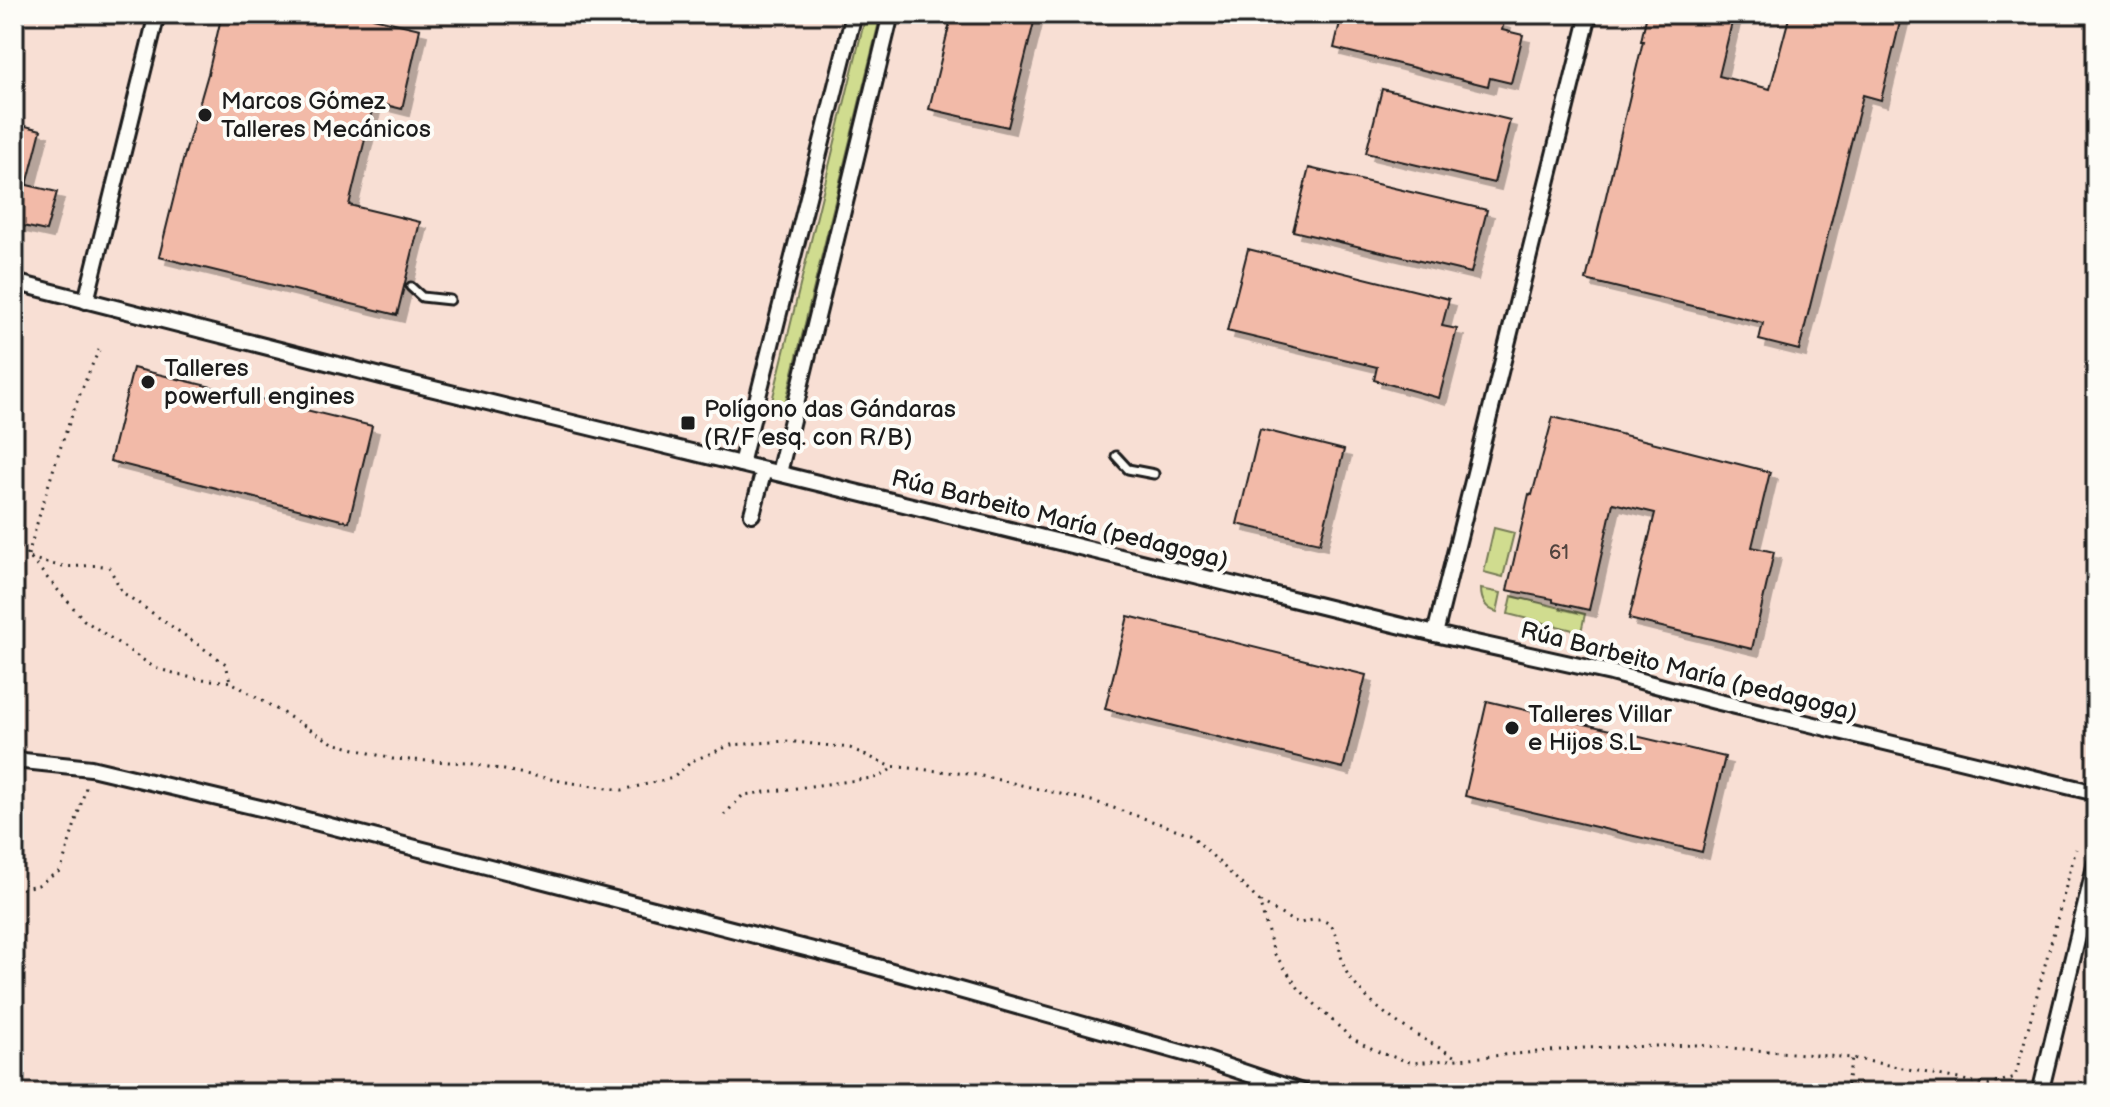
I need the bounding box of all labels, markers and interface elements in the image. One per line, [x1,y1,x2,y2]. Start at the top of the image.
place label: Marcos Gómez Talleres Mecánicos [221,87,431,144]
marker: Marcos Gómez Talleres Mecánicos [196,106,214,124]
place label: Talleres powerfull engines [164,354,355,411]
marker: Talleres powerfull engines [139,373,157,391]
place label: Polígono das Gándaras (R/F esq. con R/B) [704,395,956,452]
marker: Polígono das Gándaras (R/F esq. con R/B) [679,414,697,432]
street label: Rúa Barbeito María (pedagoga) [889,464,1231,575]
house number: 61 [1549,541,1569,565]
street label: Rúa Barbeito María (pedagoga) [1518,616,1860,727]
place label: Talleres Villar e Hijos S.L [1528,700,1672,757]
marker: Talleres Villar e Hijos S.L [1503,719,1521,737]

